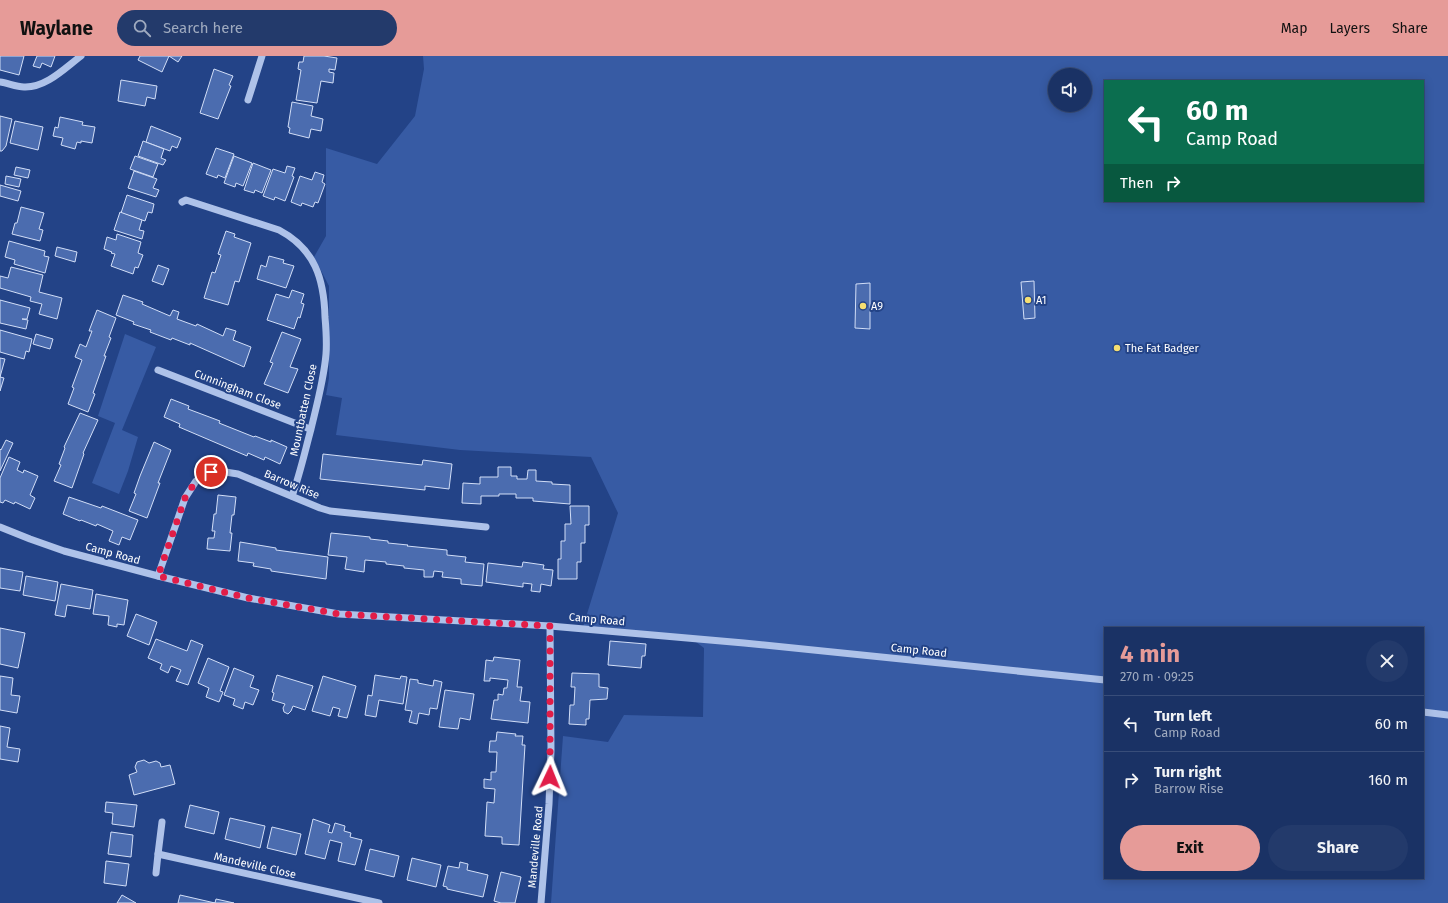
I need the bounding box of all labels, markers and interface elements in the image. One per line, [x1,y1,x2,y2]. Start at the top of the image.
search box [117,10,397,46]
text: Waylane [20,17,93,40]
icon: search [131,17,153,39]
text: Search here [163,19,243,37]
text: Map [1281,20,1307,37]
text: Layers [1329,20,1370,37]
text: Share [1392,20,1428,37]
map controls [1048,68,1092,112]
button: sound [1048,68,1092,112]
text: 60 m [1186,94,1248,127]
icon: left [1120,96,1172,148]
text: Camp Road [1186,128,1278,150]
icon: right [1162,172,1184,194]
text: Then [1120,174,1154,192]
place label: A1 [1036,294,1047,307]
marker: A1 [1023,295,1033,305]
place label: A9 [871,300,883,313]
marker: A9 [858,301,868,311]
place label: The Fat Badger [1125,342,1199,355]
marker: The Fat Badger [1112,343,1122,353]
street label: Mountbatten Close [287,363,320,457]
street label: Cunningham Close [193,367,283,412]
pin [194,455,228,489]
icon: arrive [200,461,222,483]
street label: Barrow Rise [262,467,321,502]
street label: Camp Road [84,540,142,567]
street label: Camp Road [568,611,626,628]
text: 4 min [1120,640,1180,668]
button: close [1366,640,1408,682]
street label: Camp Road [890,641,948,660]
text: 270 m · 09:25 [1120,669,1194,684]
text: Turn left [1154,707,1212,725]
icon: left [1120,713,1142,735]
text: 60 m [1375,715,1408,733]
text: Camp Road [1154,725,1221,740]
position arrow [529,756,571,798]
text: Turn right [1154,763,1221,781]
icon: right [1120,769,1142,791]
text: 160 m [1368,771,1408,789]
text: Barrow Rise [1154,781,1224,796]
street label: Mandeville Road [525,805,546,889]
button: Exit [1120,825,1260,871]
button: Share [1268,825,1408,871]
street label: Mandeville Close [212,850,297,881]

